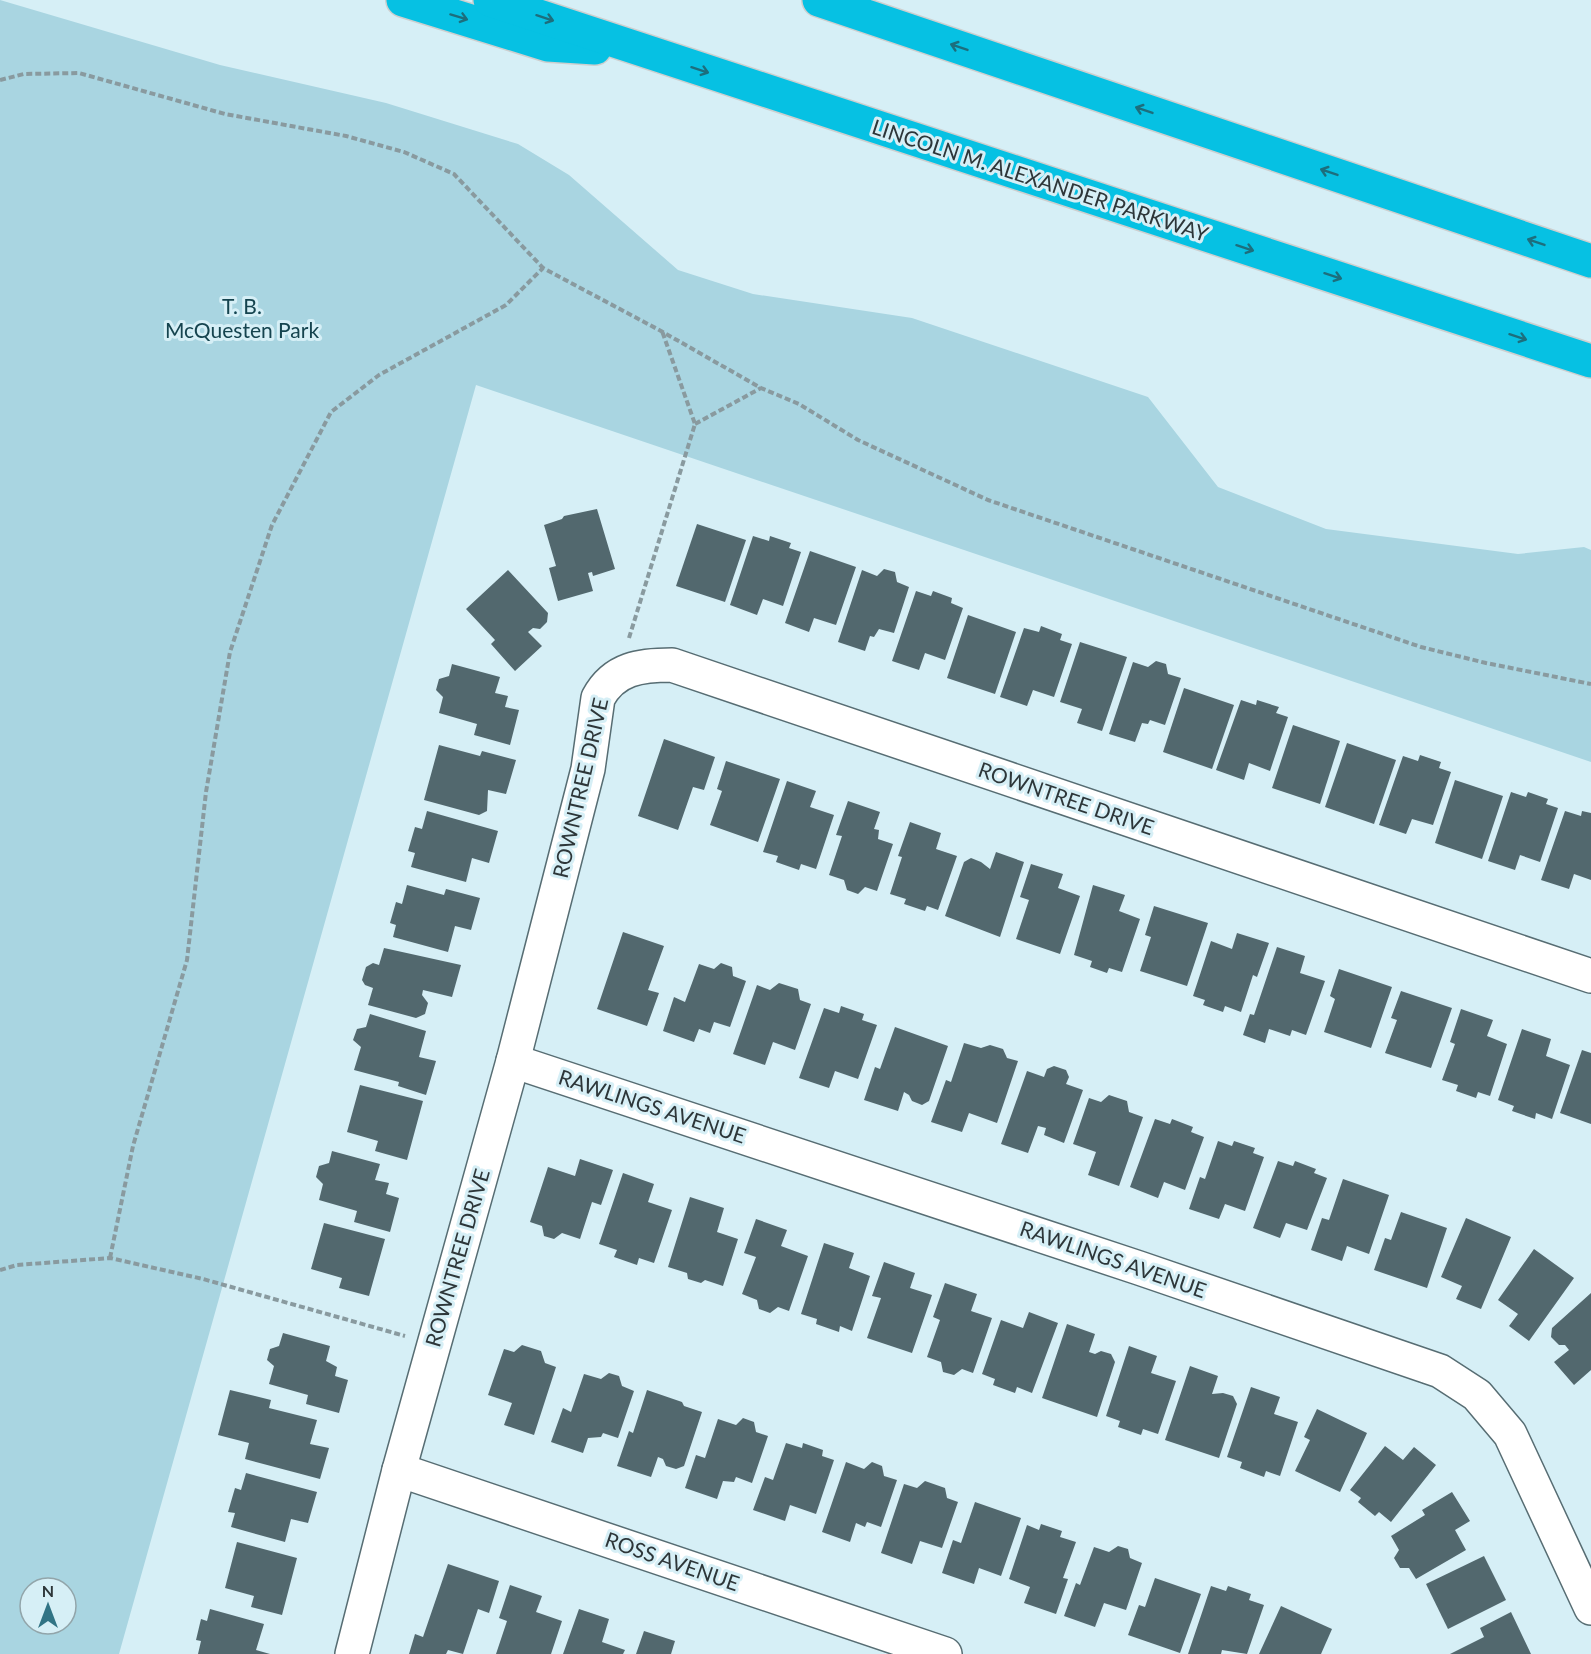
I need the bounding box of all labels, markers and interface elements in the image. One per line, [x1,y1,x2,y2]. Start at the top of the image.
one-way arrow [449,12,468,23]
one-way arrow [536,14,554,25]
one-way arrow [951,41,969,52]
one-way arrow [690,65,709,76]
one-way arrow [1135,103,1154,114]
street label: LINCOLN M. ALEXANDER PARKWAY [869,113,1212,246]
one-way arrow [1320,166,1339,177]
one-way arrow [1527,236,1546,247]
one-way arrow [1235,243,1254,254]
one-way arrow [1323,272,1342,283]
park label: T. B. McQuesten Park [165,293,319,342]
one-way arrow [1508,333,1527,344]
street label: ROWNTREE DRIVE [547,695,612,880]
street label: ROWNTREE DRIVE [975,756,1158,839]
street label: RAWLINGS AVENUE [556,1064,749,1148]
street label: ROWNTREE DRIVE [419,1166,494,1349]
street label: RAWLINGS AVENUE [1017,1215,1210,1302]
street label: ROSS AVENUE [602,1526,743,1595]
north arrow [18,1576,78,1636]
text: N [42,1581,54,1600]

